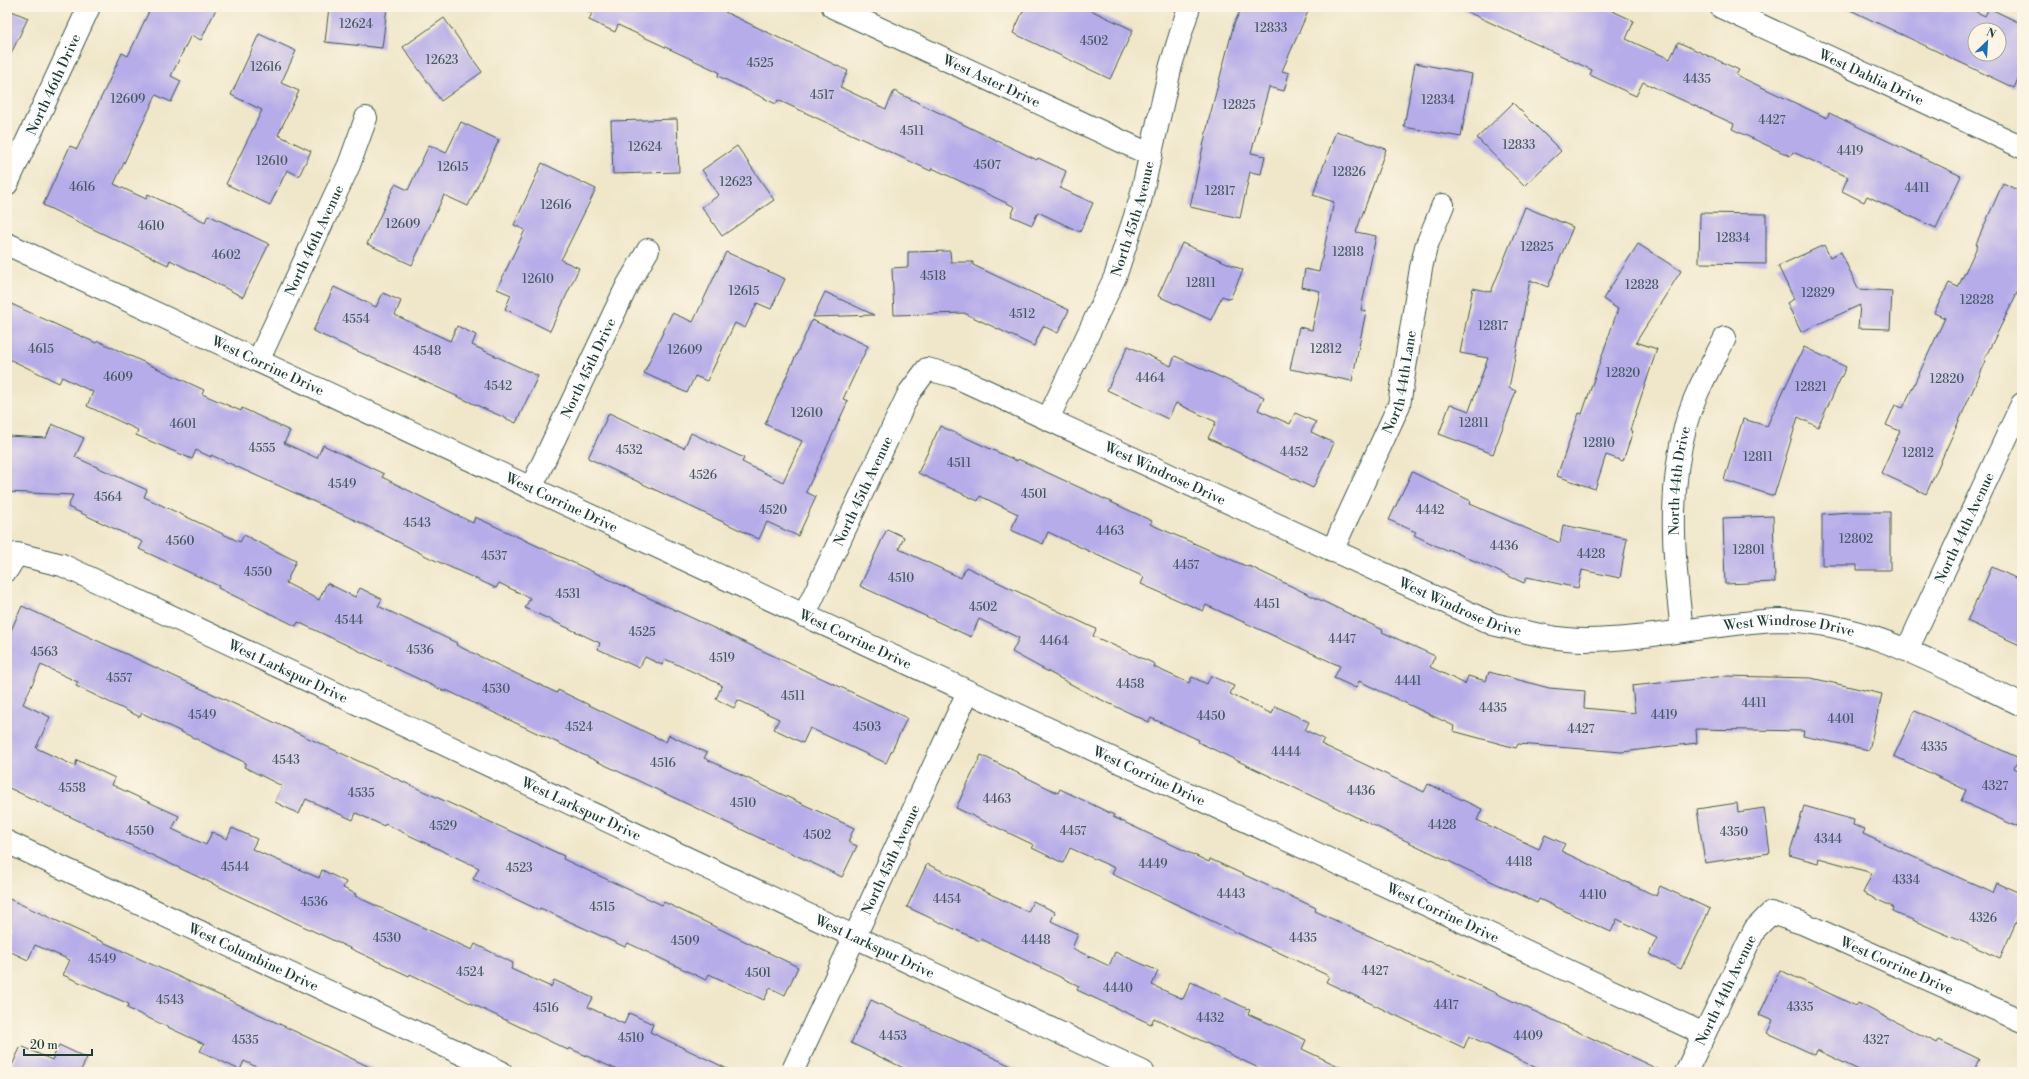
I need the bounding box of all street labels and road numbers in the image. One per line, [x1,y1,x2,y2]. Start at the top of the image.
street label: North 46th Drive [23,31,85,138]
street label: West Dahlia Drive [1815,45,1926,110]
street label: West Aster Drive [939,51,1043,112]
street label: North 45th Avenue [1108,159,1159,279]
street label: North 46th Avenue [281,182,348,299]
street label: North 45th Drive [557,315,621,421]
street label: North 44th Lane [1379,329,1421,437]
street label: West Corrine Drive [208,332,327,400]
street label: North 44th Drive [1666,424,1695,535]
street label: North 45th Avenue [830,434,897,550]
street label: West Windrose Drive [1100,438,1228,510]
street label: West Corrine Drive [501,469,620,537]
street label: North 44th Avenue [1931,470,1999,587]
street label: West Windrose Drive [1395,573,1523,641]
street label: West Corrine Drive [795,606,914,674]
street label: West Windrose Drive [1722,612,1856,641]
street label: West Larkspur Drive [224,636,350,708]
street label: West Corrine Drive [1089,742,1208,811]
street label: West Larkspur Drive [518,773,644,845]
street label: North 45th Avenue [858,802,925,918]
street label: West Corrine Drive [1383,879,1502,947]
street label: West Larkspur Drive [811,911,937,983]
street label: West Columbine Drive [184,919,321,996]
street label: North 44th Avenue [1692,932,1761,1049]
street label: West Corrine Drive [1836,933,1956,999]

